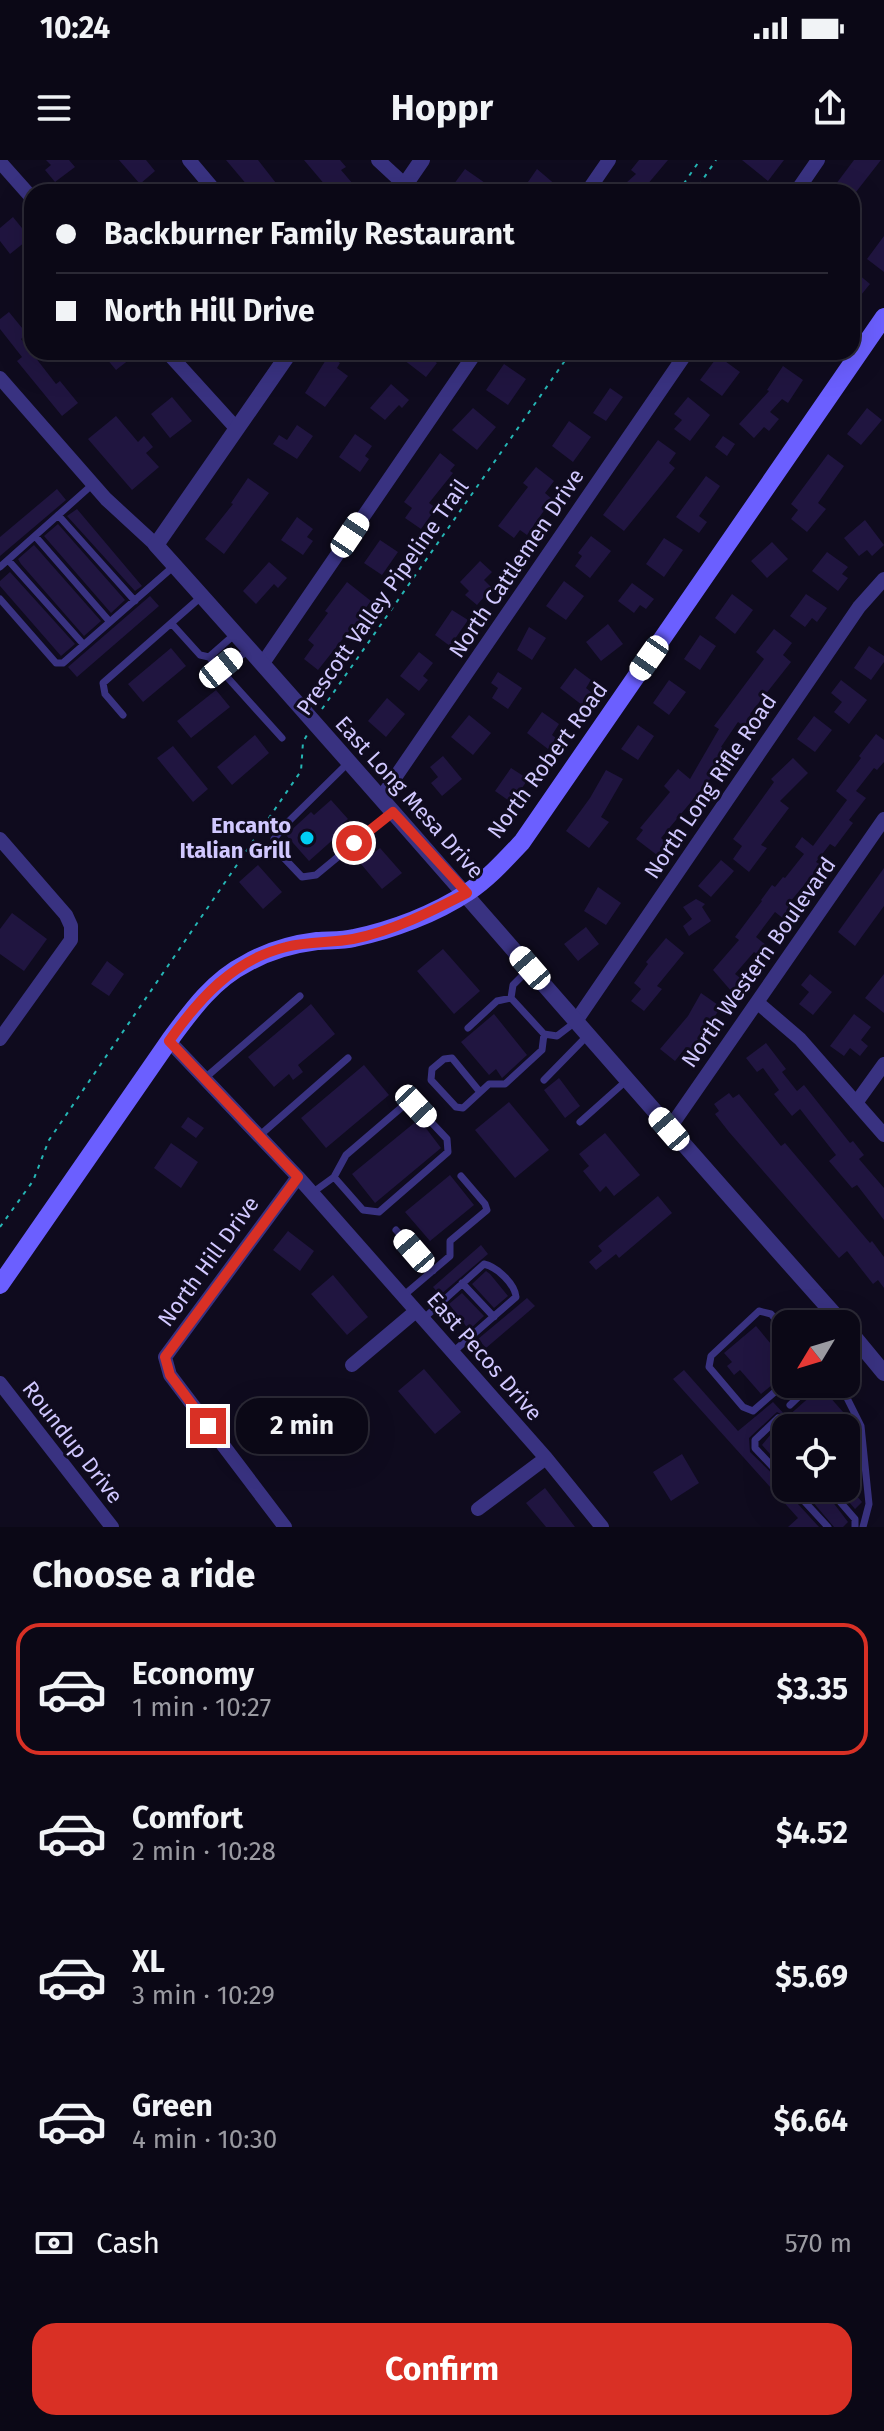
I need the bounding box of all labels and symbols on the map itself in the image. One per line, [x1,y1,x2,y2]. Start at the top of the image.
street label: North Cattlemen Drive [443,464,590,663]
street label: Prescott Valley Pipeline Trail [290,474,474,721]
car [327,508,373,562]
car [625,631,673,685]
car [195,644,247,692]
street label: North Robert Road [482,677,613,844]
street label: North Long Rifle Road [638,689,782,884]
street label: East Long Mesa Drive [330,711,490,884]
place label: Encanto Italian Grill [180,812,291,864]
route start [336,825,372,861]
marker: Encanto Italian Grill [298,829,316,847]
street label: North Western Boulevard [675,852,841,1073]
car [505,942,555,994]
car [391,1080,441,1132]
car [644,1103,694,1155]
street label: North Hill Drive [152,1191,265,1332]
car [389,1225,439,1277]
street label: East Pecos Drive [421,1286,548,1426]
north arrow [772,1310,860,1398]
street label: Roundup Drive [16,1376,129,1509]
callout: 2 min [236,1398,368,1454]
route end [190,1408,226,1444]

